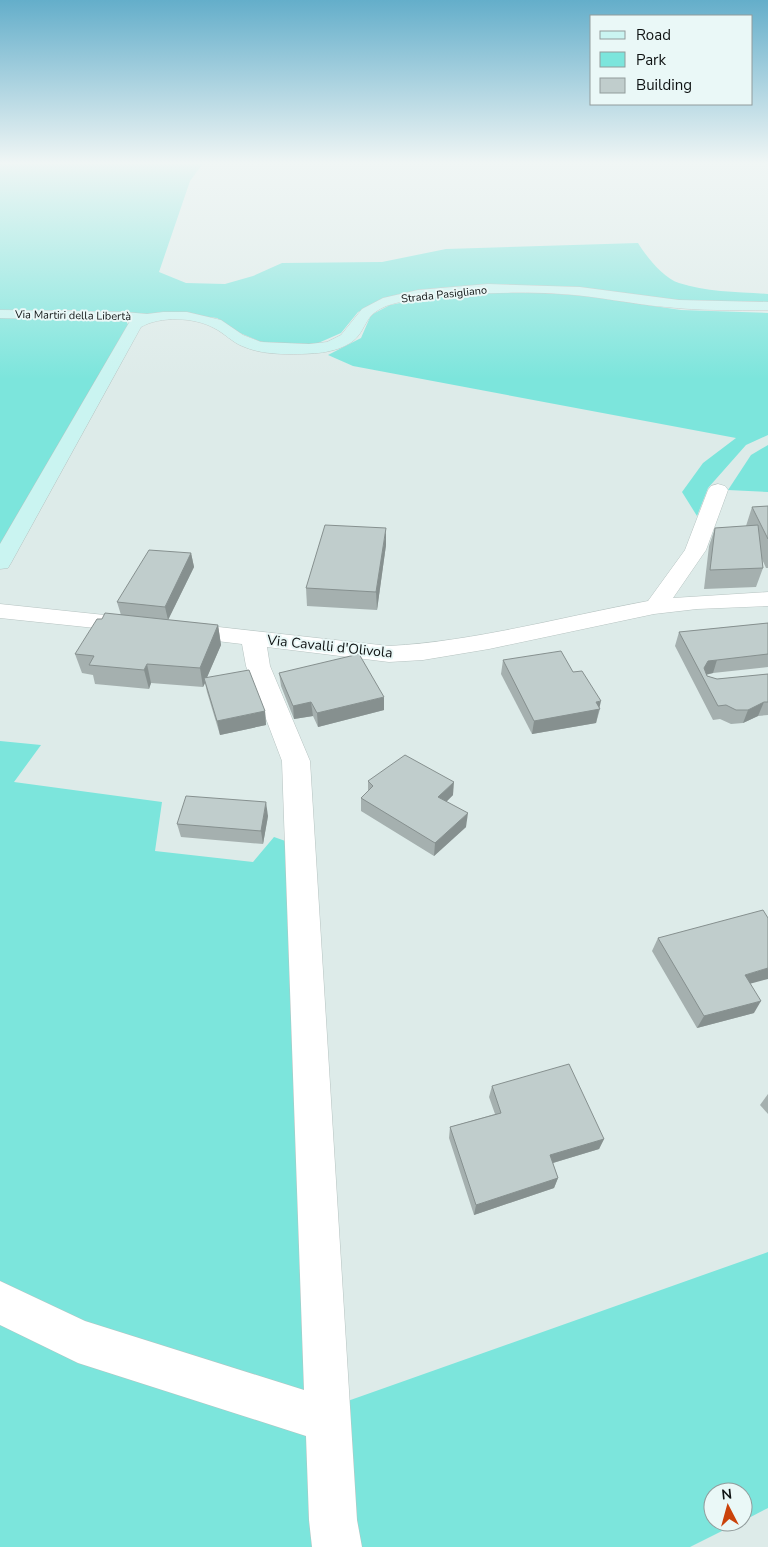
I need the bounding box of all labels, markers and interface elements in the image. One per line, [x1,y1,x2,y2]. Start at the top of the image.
legend [590,15,753,105]
text: Road [636,25,671,45]
text: Park [636,50,666,70]
text: Building [636,75,692,95]
street label: Strada Pasigliano [400,283,488,306]
street label: Via Martiri della Libertà [14,307,131,324]
street label: Via Cavalli d'Olivola [265,630,394,663]
north arrow [703,1482,753,1532]
text: N [720,1485,733,1505]

